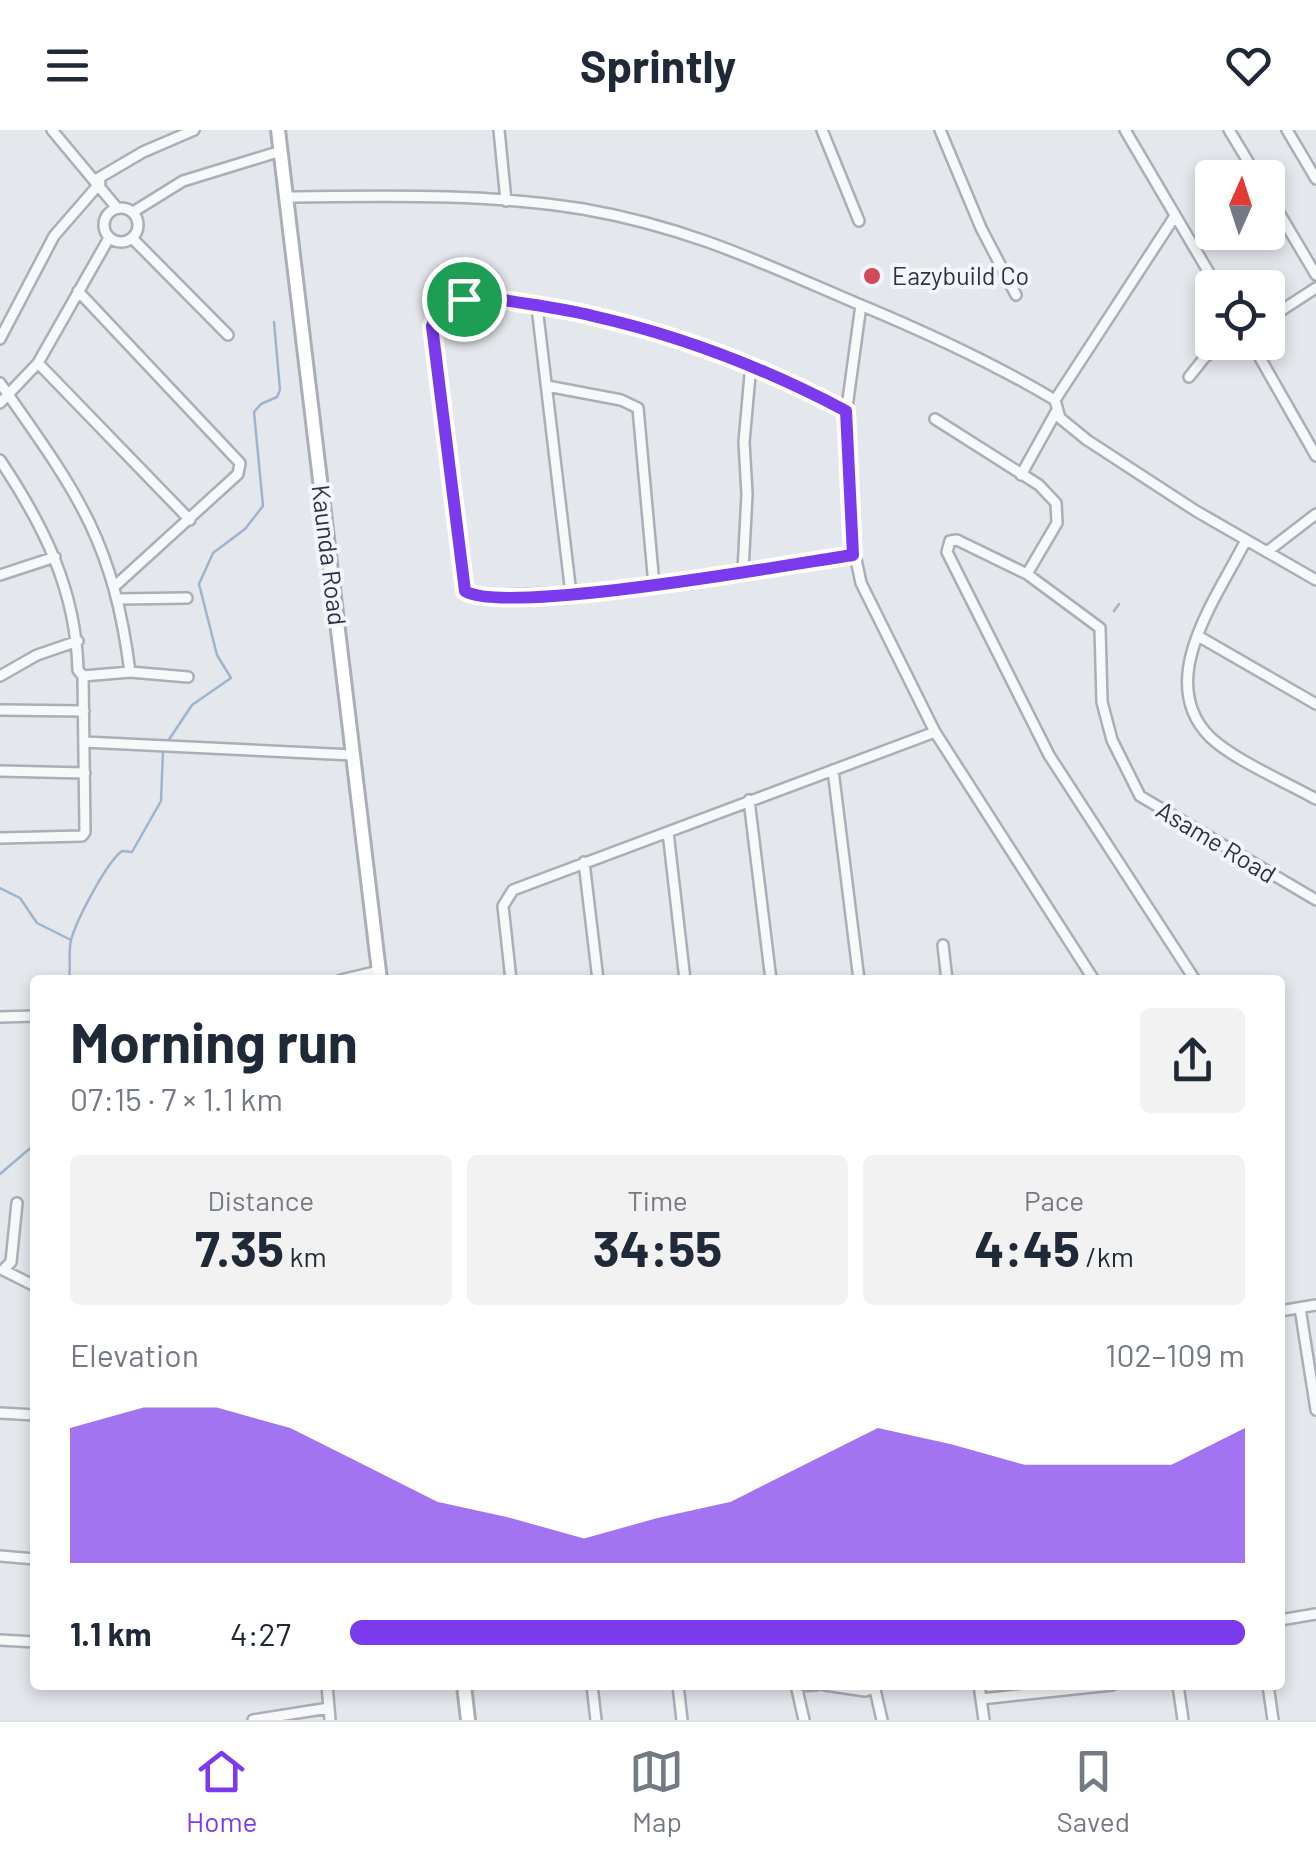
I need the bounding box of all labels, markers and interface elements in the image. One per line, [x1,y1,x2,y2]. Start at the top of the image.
icon: menu [40,38,95,93]
text: Sprintly [580,38,736,92]
icon: heart [1221,38,1276,93]
north arrow [1195,160,1285,250]
map controls [1195,160,1285,360]
pin [422,257,507,342]
place label: Eazybuild Co [892,260,1029,290]
marker: Eazybuild Co [861,265,883,287]
button: locate [1195,270,1285,360]
icon: arrive [437,272,492,327]
street label: Kaunda Road [306,483,354,627]
street label: Asame Road [1151,794,1282,889]
text: Morning run [70,1008,358,1074]
button: share [1140,1008,1245,1113]
text: 07:15 · 7 × 1.1 km [70,1079,283,1117]
text: Distance [207,1183,314,1217]
text: Time [627,1183,688,1217]
text: Pace [1024,1183,1084,1217]
text: 7.35 [195,1217,284,1277]
text: 34:55 [593,1217,722,1277]
text: 4:45 [974,1217,1080,1277]
text: km [284,1239,327,1273]
text: /km [1080,1239,1134,1273]
text: Elevation [70,1335,199,1373]
text: 102–109 m [1105,1335,1245,1373]
text: 1.1 km [70,1614,151,1652]
text: 4:27 [230,1614,291,1652]
tab: Home [186,1744,257,1838]
tab: Map [629,1744,684,1838]
tab: Saved [1057,1744,1130,1838]

